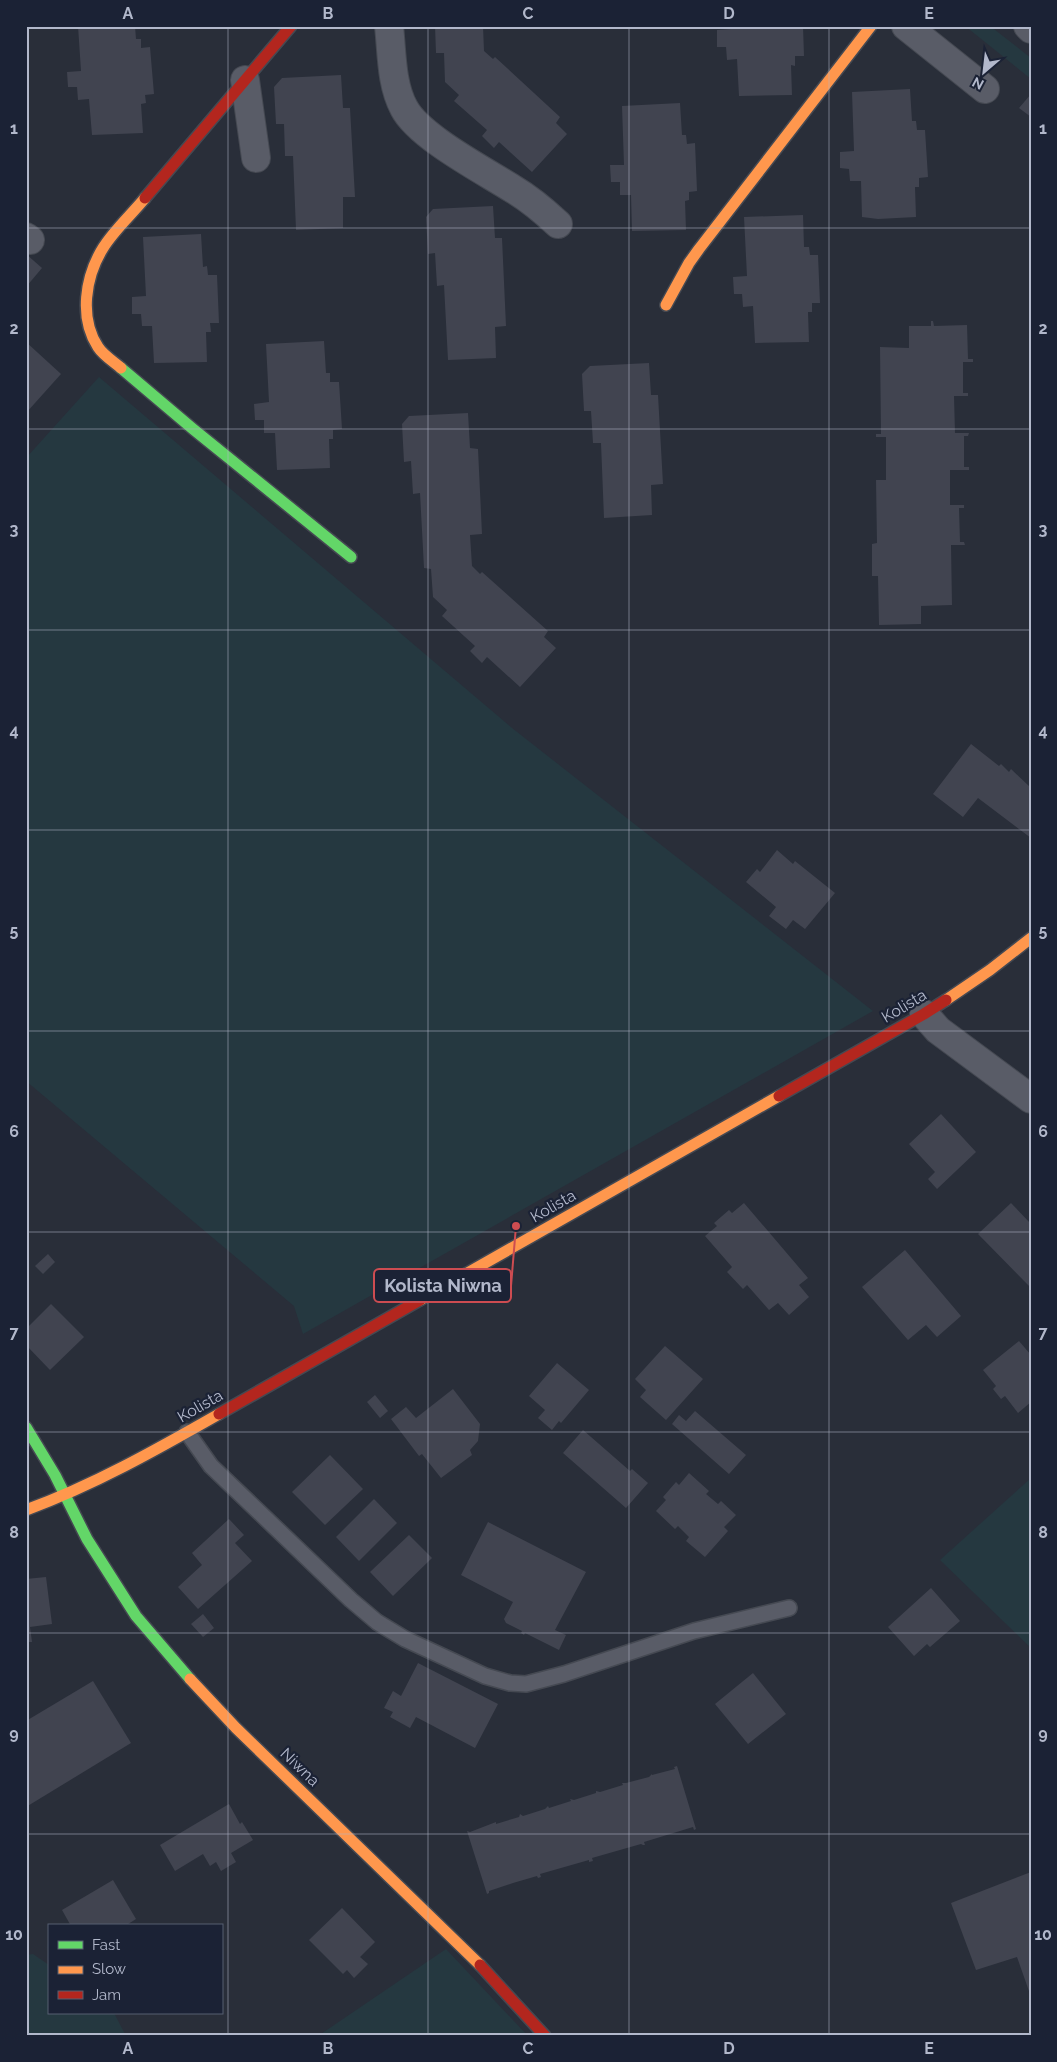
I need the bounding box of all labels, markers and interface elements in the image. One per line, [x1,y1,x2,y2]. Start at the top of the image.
text: A [123,4,134,23]
text: B [323,4,334,23]
text: C [523,4,534,23]
text: D [723,4,735,23]
text: E [924,4,934,23]
north arrow [960,48,1010,98]
text: N [969,74,986,93]
text: 1 [10,119,18,138]
text: 1 [1039,119,1047,138]
text: 2 [9,319,19,338]
text: 2 [1038,319,1048,338]
text: 3 [10,520,19,539]
text: 3 [1039,520,1048,539]
text: 4 [9,721,19,740]
text: 4 [1038,721,1048,740]
text: 5 [10,921,19,940]
text: 5 [1039,921,1048,940]
street label: Kolista [878,985,930,1027]
text: 6 [9,1122,19,1141]
text: 6 [1038,1122,1048,1141]
street label: Kolista [527,1186,579,1226]
callout: Kolista Niwna [374,1269,511,1302]
text: Kolista Niwna [384,1275,502,1296]
text: 7 [10,1323,19,1342]
text: 7 [1039,1323,1048,1342]
street label: Kolista [174,1386,226,1426]
text: 8 [9,1523,19,1542]
text: 8 [1038,1523,1048,1542]
text: 9 [9,1724,19,1743]
text: 9 [1038,1724,1048,1743]
street label: Niwna [277,1744,323,1790]
legend [48,1924,222,2014]
text: 10 [5,1925,23,1944]
text: 10 [1034,1925,1052,1944]
text: Fast [92,1936,120,1954]
text: Slow [92,1960,126,1978]
text: Jam [92,1986,121,2004]
text: A [123,2039,134,2058]
text: B [323,2039,334,2058]
text: C [523,2039,534,2058]
text: D [723,2039,735,2058]
text: E [924,2039,934,2058]

